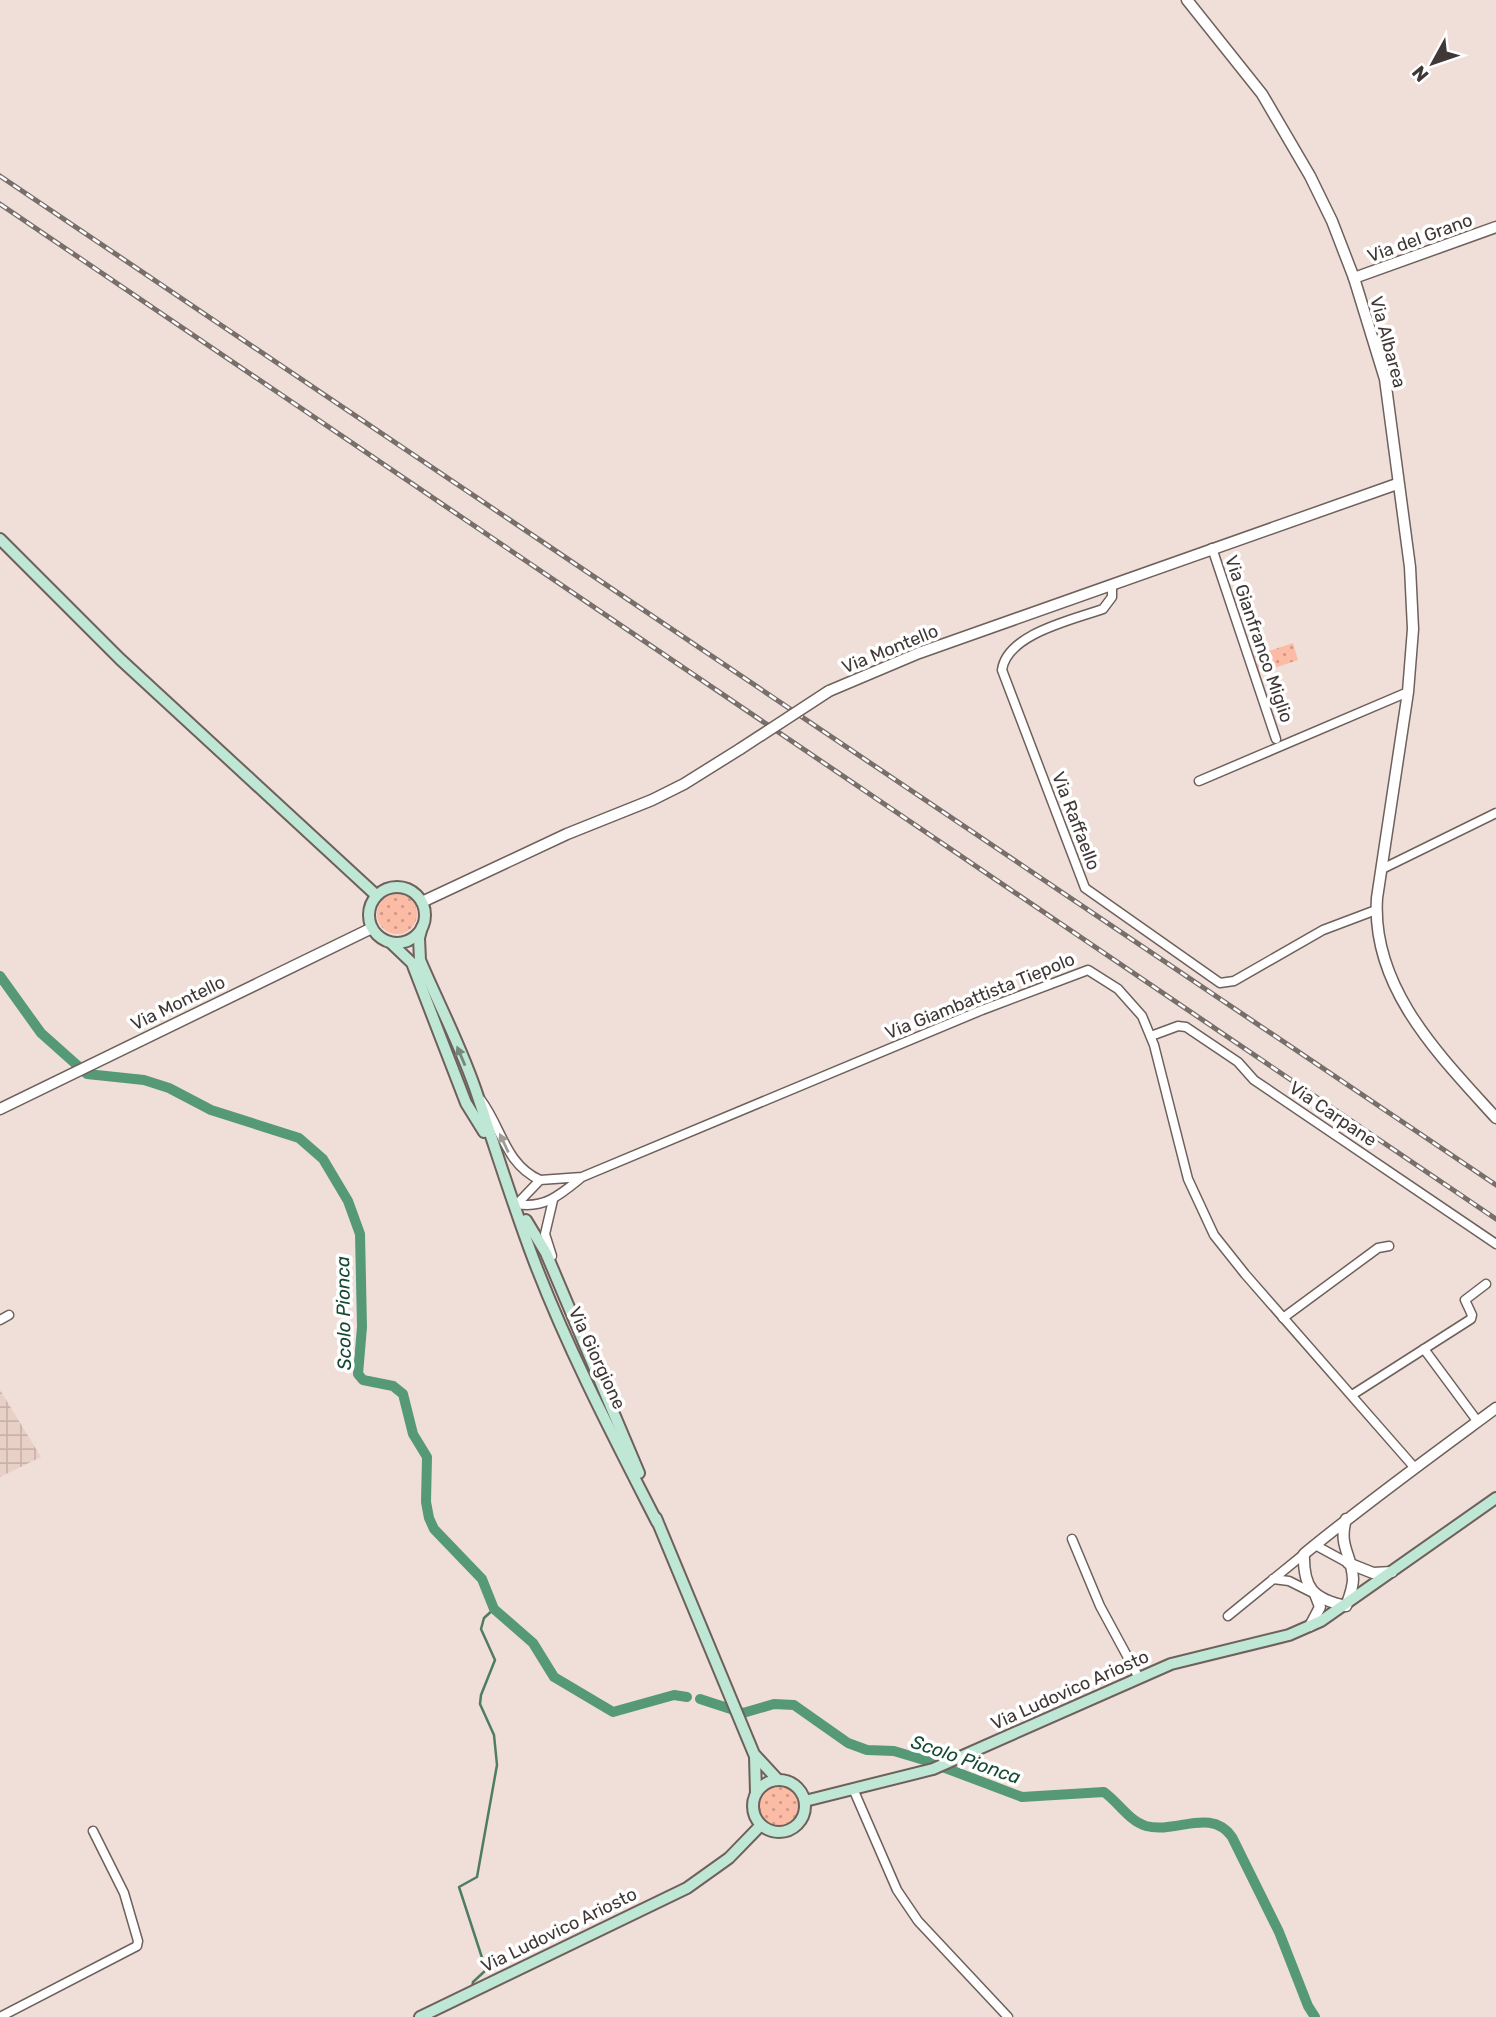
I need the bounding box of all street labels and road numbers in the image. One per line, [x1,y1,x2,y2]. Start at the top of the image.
street label: Via del Grano [1364,209,1476,267]
street label: Via Albarea [1365,294,1411,390]
street label: Via Gianfranco Miglio [1220,553,1298,725]
street label: Via Montello [839,620,941,678]
street label: Via Raffaello [1047,769,1105,873]
street label: Via Giambattista Tiepolo [882,948,1078,1044]
street label: Via Montello [127,971,229,1035]
street label: Via Carpane [1285,1077,1381,1151]
street label: Via Giorgione [564,1303,630,1413]
street label: Via Ludovico Ariosto [988,1645,1152,1735]
street label: Via Ludovico Ariosto [478,1883,640,1977]

